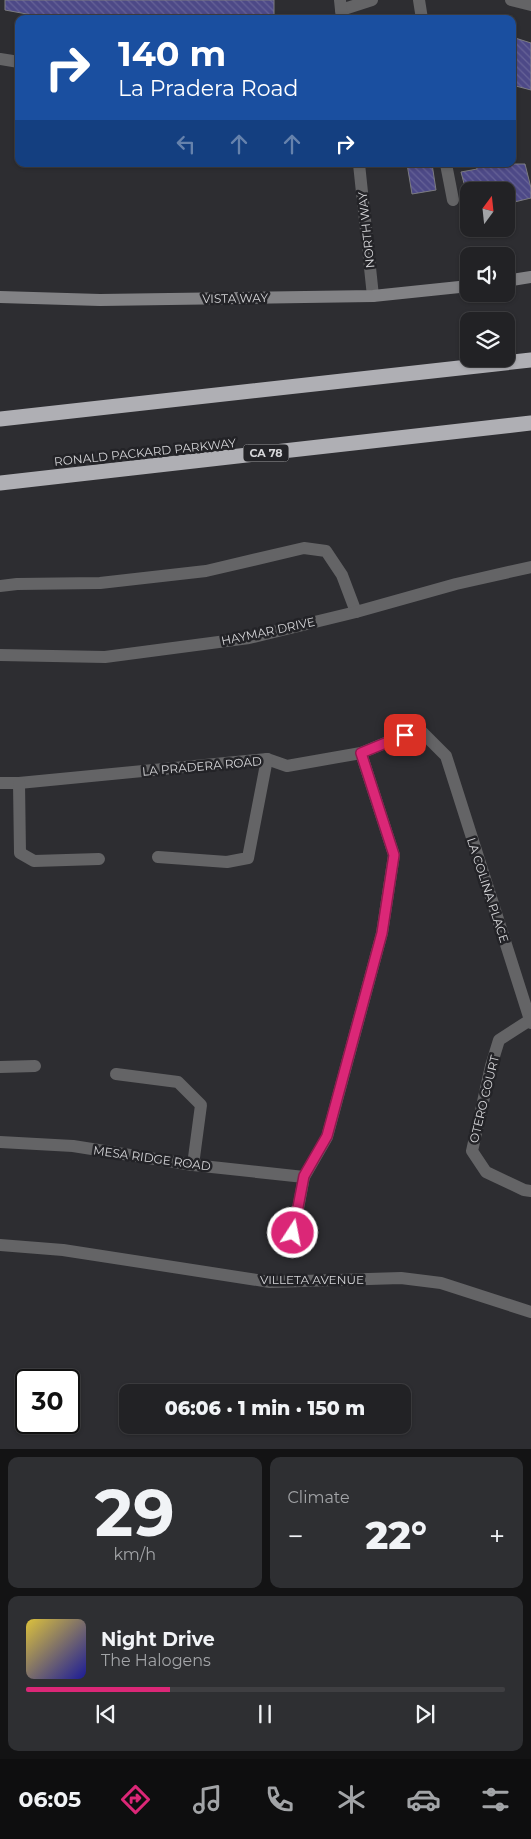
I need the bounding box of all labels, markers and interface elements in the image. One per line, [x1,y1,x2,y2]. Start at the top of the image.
text: 140 m [118,32,226,75]
icon: right [35,35,100,100]
text: La Pradera Road [118,75,298,102]
icon: left [172,130,200,158]
icon: ahead [225,130,253,158]
icon: ahead [278,130,306,158]
icon: right [331,130,359,158]
north arrow [460,182,515,238]
map controls [460,182,515,367]
street label: NORTH WAY [354,191,377,269]
button: sound [460,247,515,302]
street label: VISTA WAY [202,290,268,306]
button: layers [460,312,515,367]
street label: RONALD PACKARD PARKWAY [53,435,237,469]
road number: CA 78 [244,444,288,462]
street label: HAYMAR DRIVE [220,614,316,648]
pin [384,714,426,756]
icon: arrive [391,721,419,749]
street label: LA PRADERA ROAD [142,753,263,779]
street label: LA COLINA PLACE [464,835,512,945]
street label: OTERO COURT [466,1053,502,1144]
street label: MESA RIDGE ROAD [92,1142,212,1174]
position arrow [266,1206,318,1258]
street label: VILLETA AVENUE [260,1272,364,1287]
speed limit sign: 30 [15,1369,80,1434]
text: 06:06 · 1 min · 150 m [165,1397,365,1420]
text: 29 [95,1473,175,1552]
text: Climate [288,1488,350,1507]
text: 22° [366,1512,427,1559]
text: − [288,1519,304,1553]
text: + [489,1519,505,1553]
text: km/h [113,1545,156,1564]
text: Night Drive [101,1628,215,1651]
text: The Halogens [101,1651,211,1670]
icon: previous [92,1700,120,1728]
icon: pause [251,1700,279,1728]
icon: next [411,1700,439,1728]
icon: directions [118,1782,153,1817]
icon: music [190,1782,225,1817]
icon: phone [262,1782,297,1817]
icon: climate [334,1782,369,1817]
icon: car [406,1782,441,1817]
icon: filters [478,1782,513,1817]
text: 06:05 [18,1786,81,1813]

